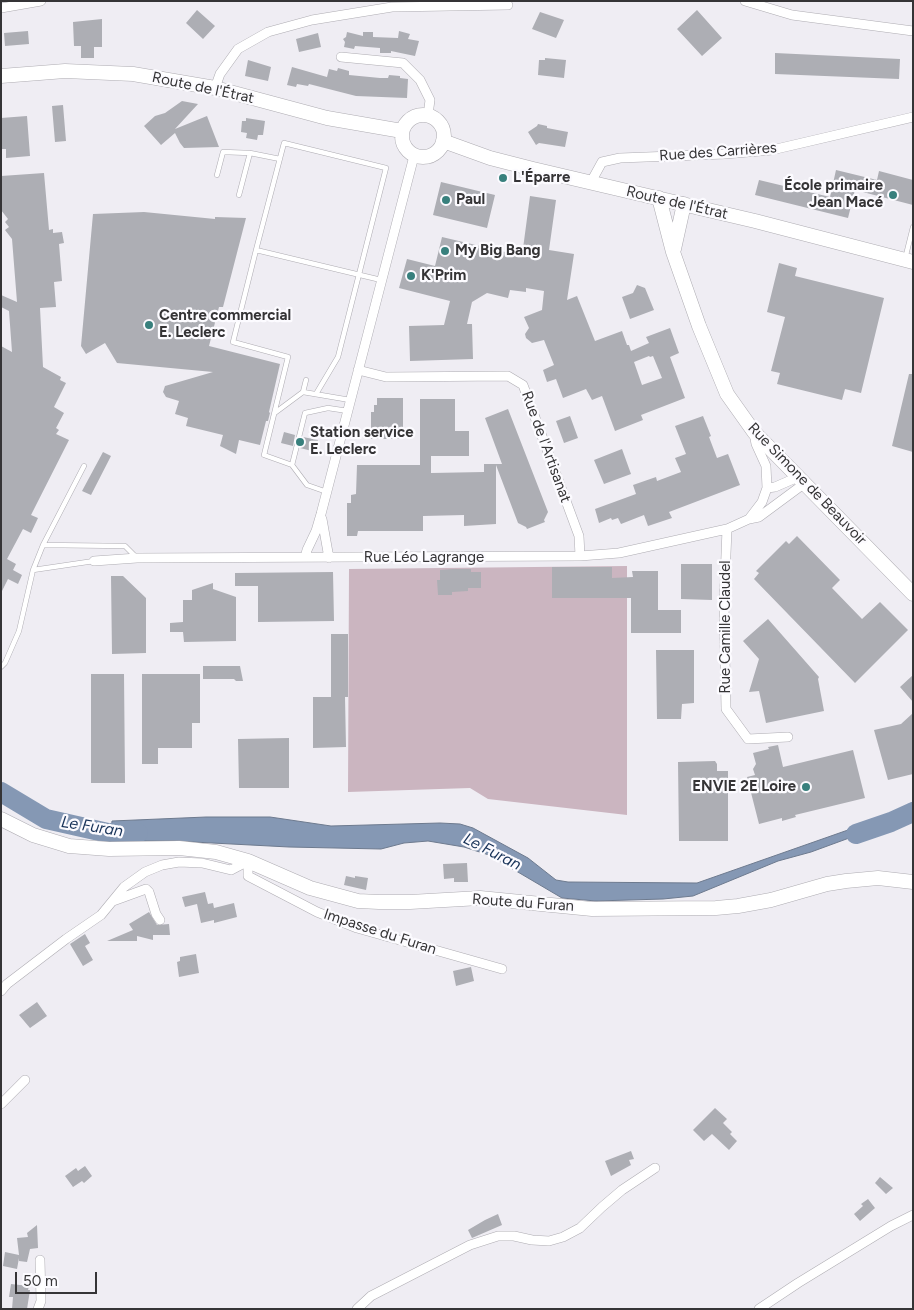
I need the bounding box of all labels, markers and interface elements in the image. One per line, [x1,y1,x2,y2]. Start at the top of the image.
street label: Route de l'Étrat [150,68,256,108]
street label: Rue des Carrières [659,139,777,165]
place label: L'Éparre [513,169,570,187]
marker: L'Éparre [497,172,509,184]
place label: École primaire Jean Macé [784,177,883,212]
street label: Route de l'Étrat [624,183,730,223]
marker: École primaire Jean Macé [887,189,899,201]
place label: Paul [456,191,485,209]
marker: Paul [440,194,452,206]
place label: My Big Bang [455,242,540,260]
marker: My Big Bang [439,245,451,257]
place label: K'Prim [421,267,466,285]
marker: K'Prim [405,270,417,282]
place label: Centre commercial E. Leclerc [159,307,291,342]
marker: Centre commercial E. Leclerc [143,319,155,331]
street label: Rue de l'Artisanat [517,389,575,505]
street label: Rue Simone de Beauvoir [744,419,870,549]
place label: Station service E. Leclerc [310,424,414,459]
marker: Station service E. Leclerc [294,436,306,448]
street label: Rue Léo Lagrange [364,549,484,567]
street label: Rue Camille Claudel [717,560,735,694]
place label: ENVIE 2E Loire [692,778,796,796]
marker: ENVIE 2E Loire [800,781,812,793]
water label: Le Furan [60,813,124,841]
water label: Le Furan [460,829,524,875]
street label: Route du Furan [471,890,575,916]
street label: Impasse du Furan [321,905,439,959]
scale bar [18,1262,100,1294]
text: 50 m [23,1272,58,1290]

